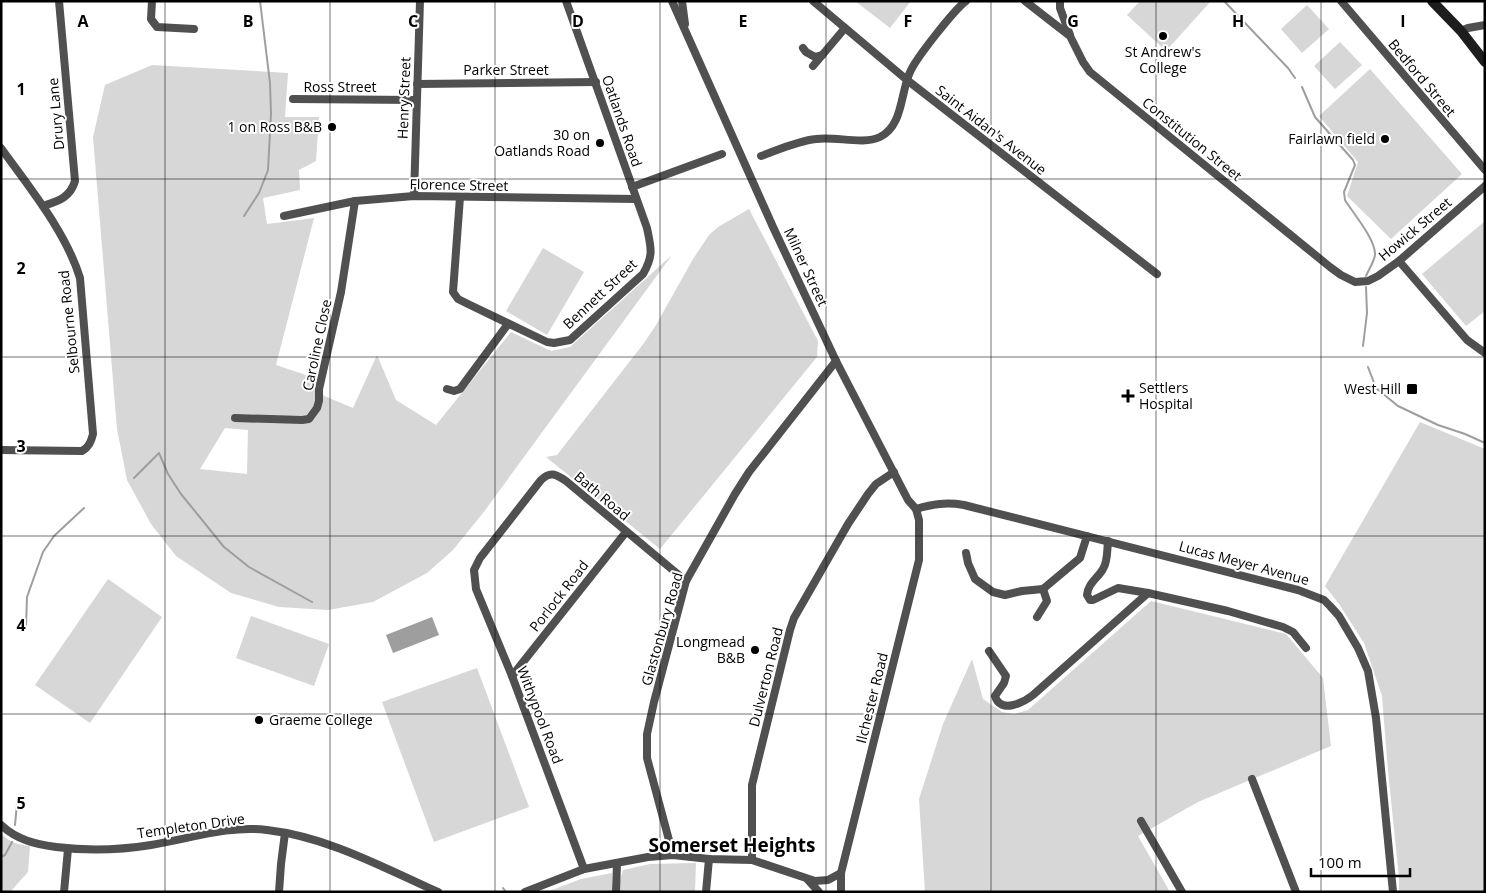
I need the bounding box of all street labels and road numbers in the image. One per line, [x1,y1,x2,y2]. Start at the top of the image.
street label: Bedford Street [1384,35,1460,120]
street label: Henry Street [393,57,414,139]
street label: Parker Street [463,60,549,79]
street label: Oatlands Road [598,72,647,169]
street label: Drury Lane [43,77,68,151]
street label: Ross Street [303,77,377,96]
street label: Saint Aidan's Avenue [932,80,1051,179]
street label: Constitution Street [1139,93,1246,185]
street label: Florence Street [410,174,509,195]
street label: Howick Street [1374,192,1455,265]
street label: Milner Street [780,224,833,309]
street label: Bennett Street [559,254,641,333]
street label: Selbourne Road [54,269,83,375]
street label: Caroline Close [298,297,336,392]
street label: Bath Road [570,467,634,525]
street label: Lucas Meyer Avenue [1177,536,1311,589]
street label: Porlock Road [525,556,592,635]
street label: Glastonbury Road [636,570,687,688]
street label: Dulverton Road [744,625,787,729]
street label: Ilchester Road [851,651,892,745]
street label: Withypool Road [513,663,568,766]
street label: Templeton Drive [136,809,246,842]

